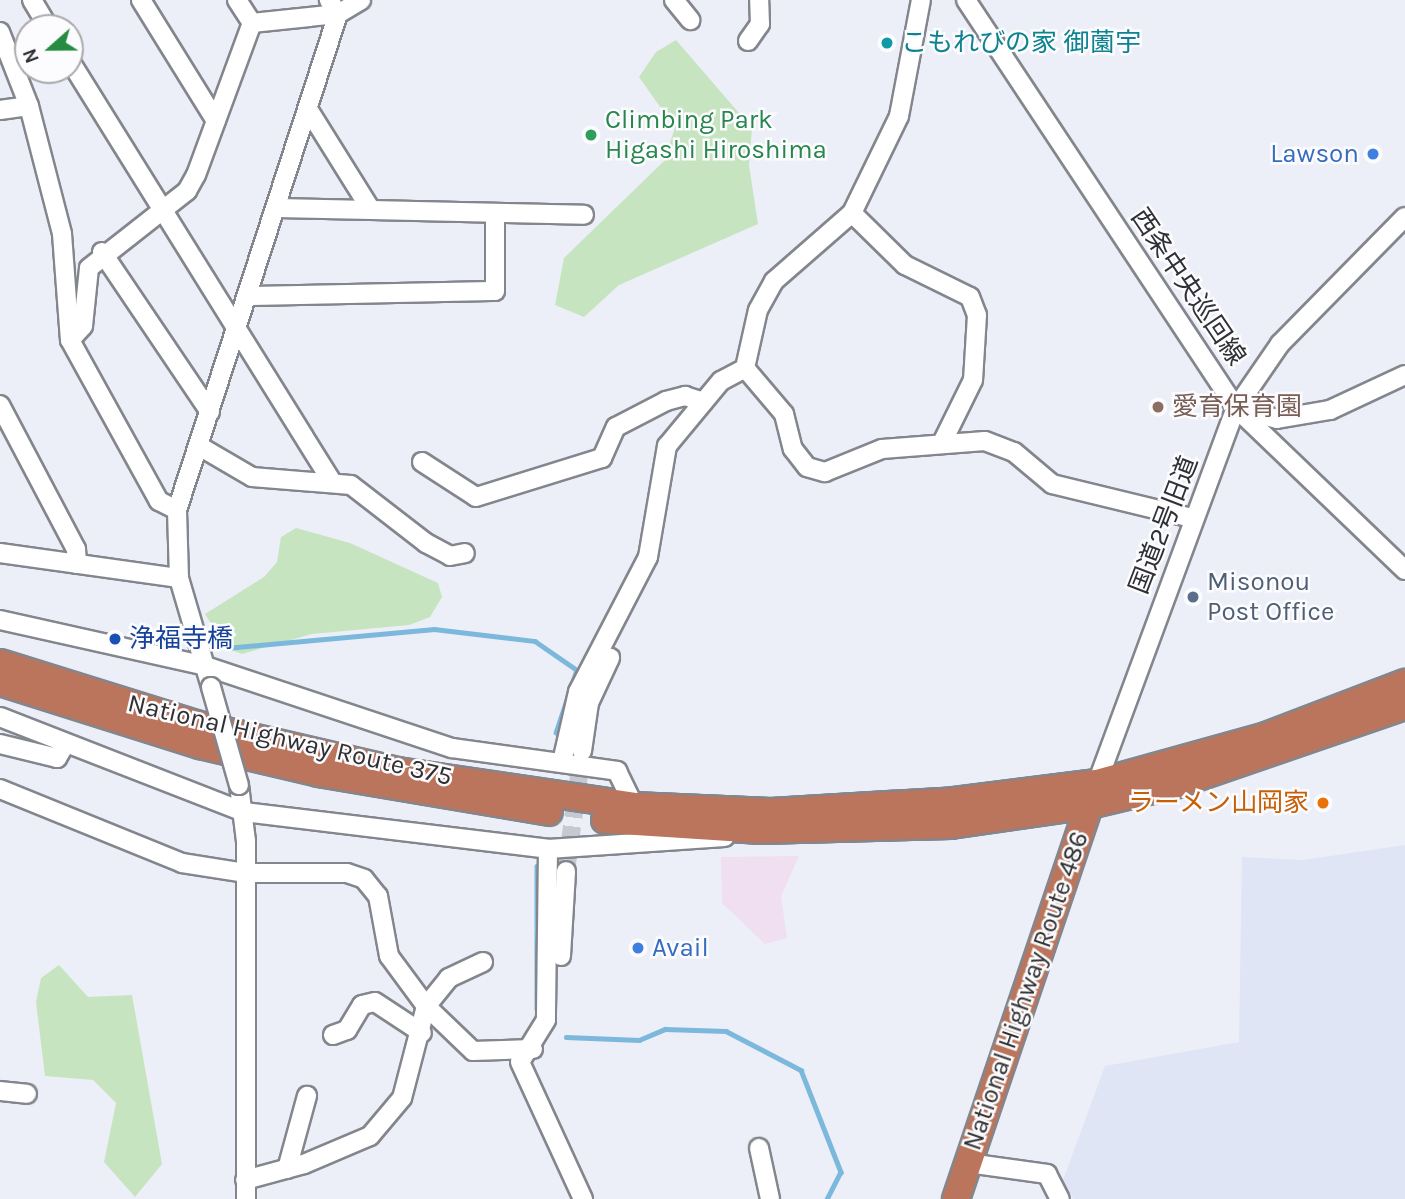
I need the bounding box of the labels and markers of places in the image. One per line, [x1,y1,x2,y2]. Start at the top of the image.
place label: こもれびの家 御薗宇 [901,27,1141,59]
marker: こもれびの家 御薗宇 [879,35,895,51]
place label: Climbing Park Higashi Hiroshima [605,104,827,166]
marker: Climbing Park Higashi Hiroshima [583,127,599,143]
place label: Lawson [1270,138,1359,170]
marker: Lawson [1365,146,1381,162]
place label: 愛育保育園 [1172,391,1302,423]
marker: 愛育保育園 [1150,399,1166,415]
place label: Misonou Post Office [1207,566,1334,628]
marker: Misonou Post Office [1185,589,1201,605]
place label: 浄福寺橋 [129,623,233,655]
marker: 浄福寺橋 [107,631,123,647]
place label: ラーメン山岡家 [1127,787,1309,819]
marker: ラーメン山岡家 [1315,795,1331,811]
place label: Avail [652,932,709,964]
marker: Avail [630,940,646,956]

